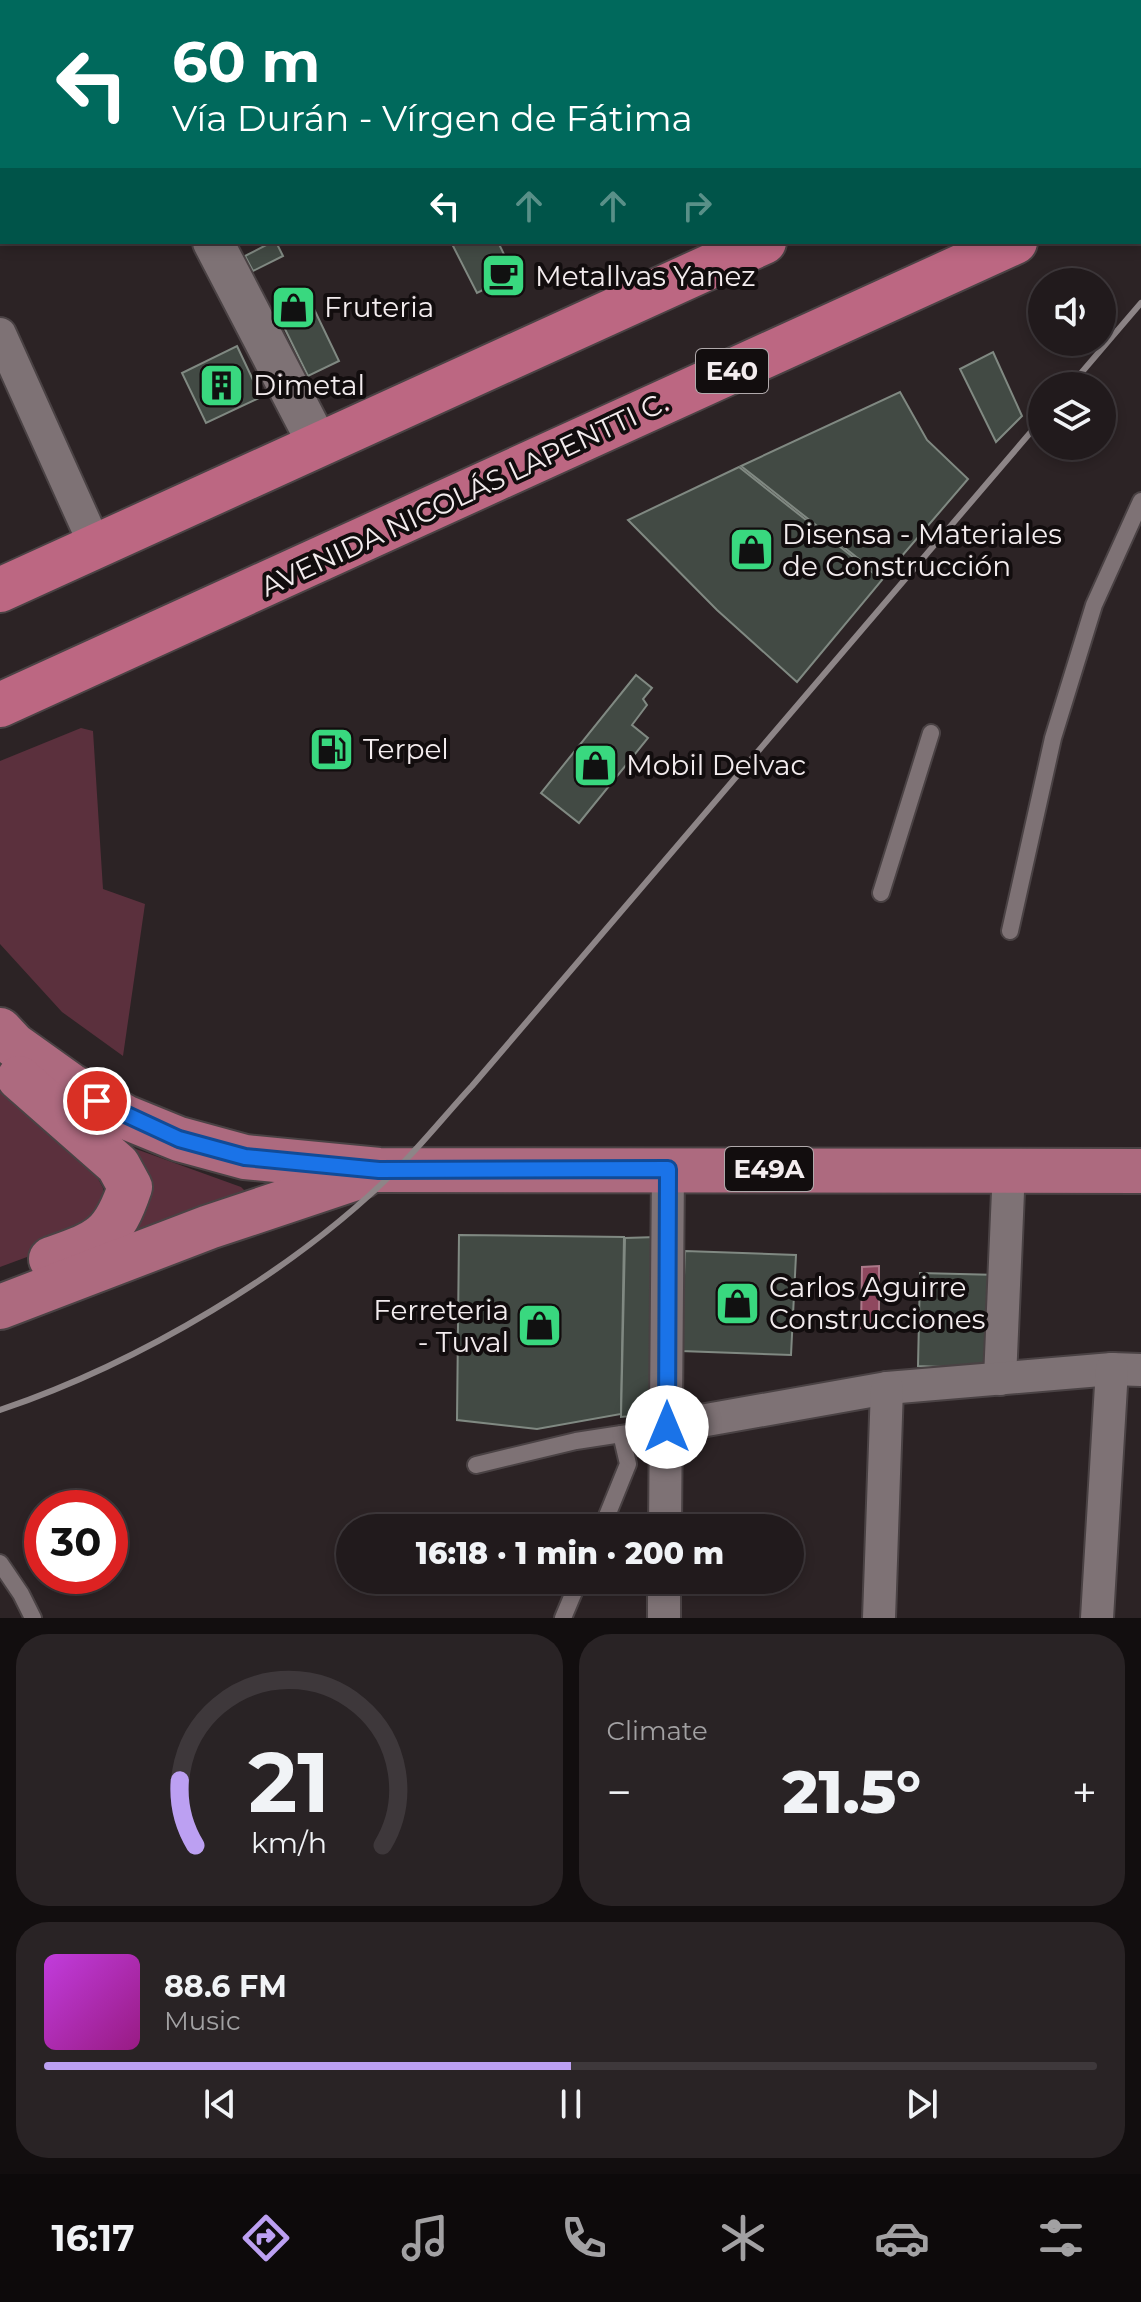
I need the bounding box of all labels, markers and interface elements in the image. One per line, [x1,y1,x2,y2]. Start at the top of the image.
text: 60 m [172,28,320,96]
icon: left [40,32,144,136]
text: Vía Durán - Vírgen de Fátima [172,96,693,140]
icon: left [423,184,467,228]
icon: ahead [507,184,551,228]
icon: ahead [591,184,635,228]
icon: right [675,184,719,228]
cafe icon: Metallvas Yanez [480,252,528,300]
place label: Metallvas Yanez [535,259,756,293]
map controls [1028,268,1116,460]
button: sound [1028,268,1116,356]
shop icon: Fruteria [269,283,317,331]
place label: Fruteria [324,290,434,324]
road number: E40 [696,349,768,393]
building icon: Dimetal [198,361,246,409]
place label: Dimetal [253,368,365,402]
button: layers [1028,372,1116,460]
street label: AVENIDA NICOLÁS LAPENTTI C. [255,384,673,604]
place label: Disensa - Materiales de Construcción [782,517,1062,583]
shop icon: Disensa - Materiales de Construcción [727,526,775,574]
fuel station icon: Terpel [308,725,356,773]
place label: Terpel [363,732,449,766]
shop icon: Mobil Delvac [571,741,619,789]
place label: Mobil Delvac [626,748,806,782]
pin [63,1067,131,1135]
icon: arrive [75,1079,119,1123]
road number: E49A [725,1147,813,1191]
place label: Carlos Aguirre Construcciones [769,1270,985,1336]
shop icon: Carlos Aguirre Construcciones [714,1279,762,1327]
place label: Ferreteria - Tuval [373,1293,509,1359]
shop icon: Ferreteria - Tuval [516,1302,564,1350]
position arrow [625,1385,709,1469]
speed limit sign: 30 [24,1490,128,1594]
text: 16:18 · 1 min · 200 m [416,1535,724,1572]
text: Climate [607,1715,708,1747]
text: 21 [248,1731,330,1833]
text: 21.5° [783,1755,921,1828]
text: − [607,1765,632,1819]
text: + [1072,1765,1097,1819]
text: km/h [251,1825,327,1860]
text: 88.6 FM [164,1968,287,2005]
text: Music [164,2005,241,2037]
icon: previous [198,2082,242,2126]
icon: pause [549,2082,593,2126]
icon: next [900,2082,944,2126]
icon: directions [238,2210,294,2266]
icon: music [397,2210,453,2266]
icon: phone [556,2210,612,2266]
icon: climate [715,2210,771,2266]
icon: car [874,2210,930,2266]
icon: filters [1033,2210,1089,2266]
text: 16:17 [52,2216,134,2260]

